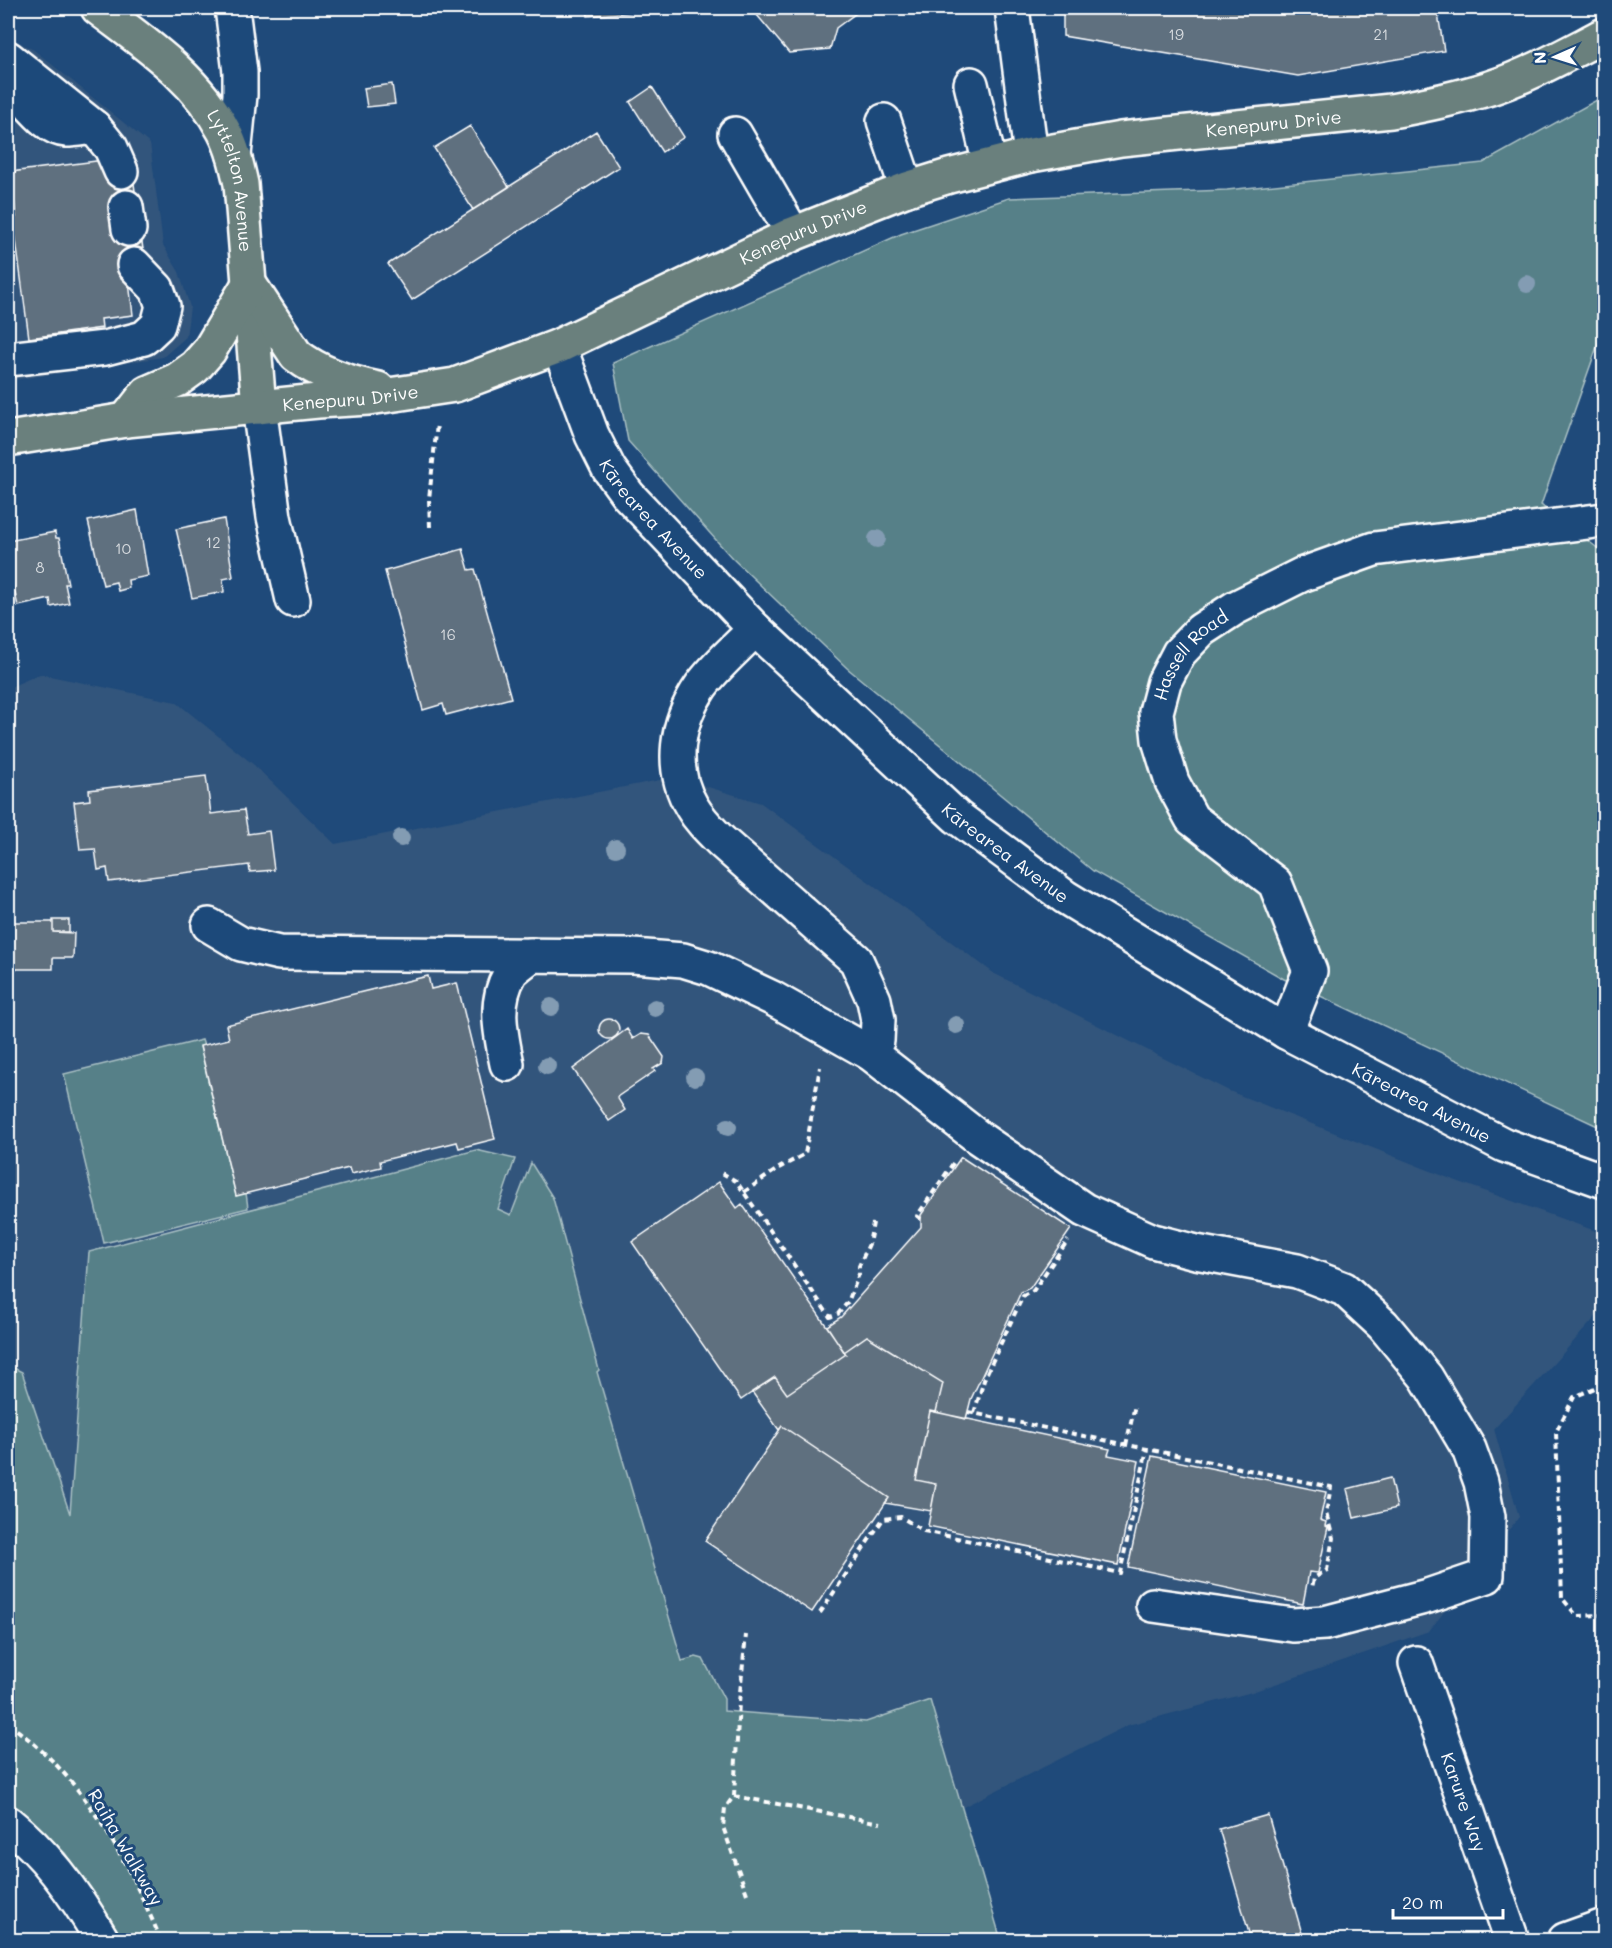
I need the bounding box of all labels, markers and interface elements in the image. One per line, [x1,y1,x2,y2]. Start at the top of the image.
house number: 19 [1168,24,1184,44]
house number: 21 [1373,24,1389,44]
north arrow [1525,27,1585,87]
text: N [1529,51,1550,64]
street label: Lyttelton Avenue [202,104,258,253]
street label: Kenepuru Drive [1204,104,1343,142]
street label: Kenepuru Drive [735,194,870,270]
street label: Kenepuru Drive [281,379,420,416]
street label: Kārearea Avenue [594,455,713,584]
house number: 12 [205,532,221,552]
house number: 10 [115,538,131,558]
house number: 8 [35,557,45,577]
street label: Hassell Road [1148,604,1232,703]
house number: 16 [440,624,456,644]
street label: Kārearea Avenue [937,797,1074,908]
street label: Kārearea Avenue [1348,1056,1495,1148]
street label: Karure Way [1436,1749,1492,1855]
street label: Raiha Walkway [83,1784,169,1910]
scale bar [1393,1882,1502,1920]
text: 20 m [1402,1890,1443,1914]

